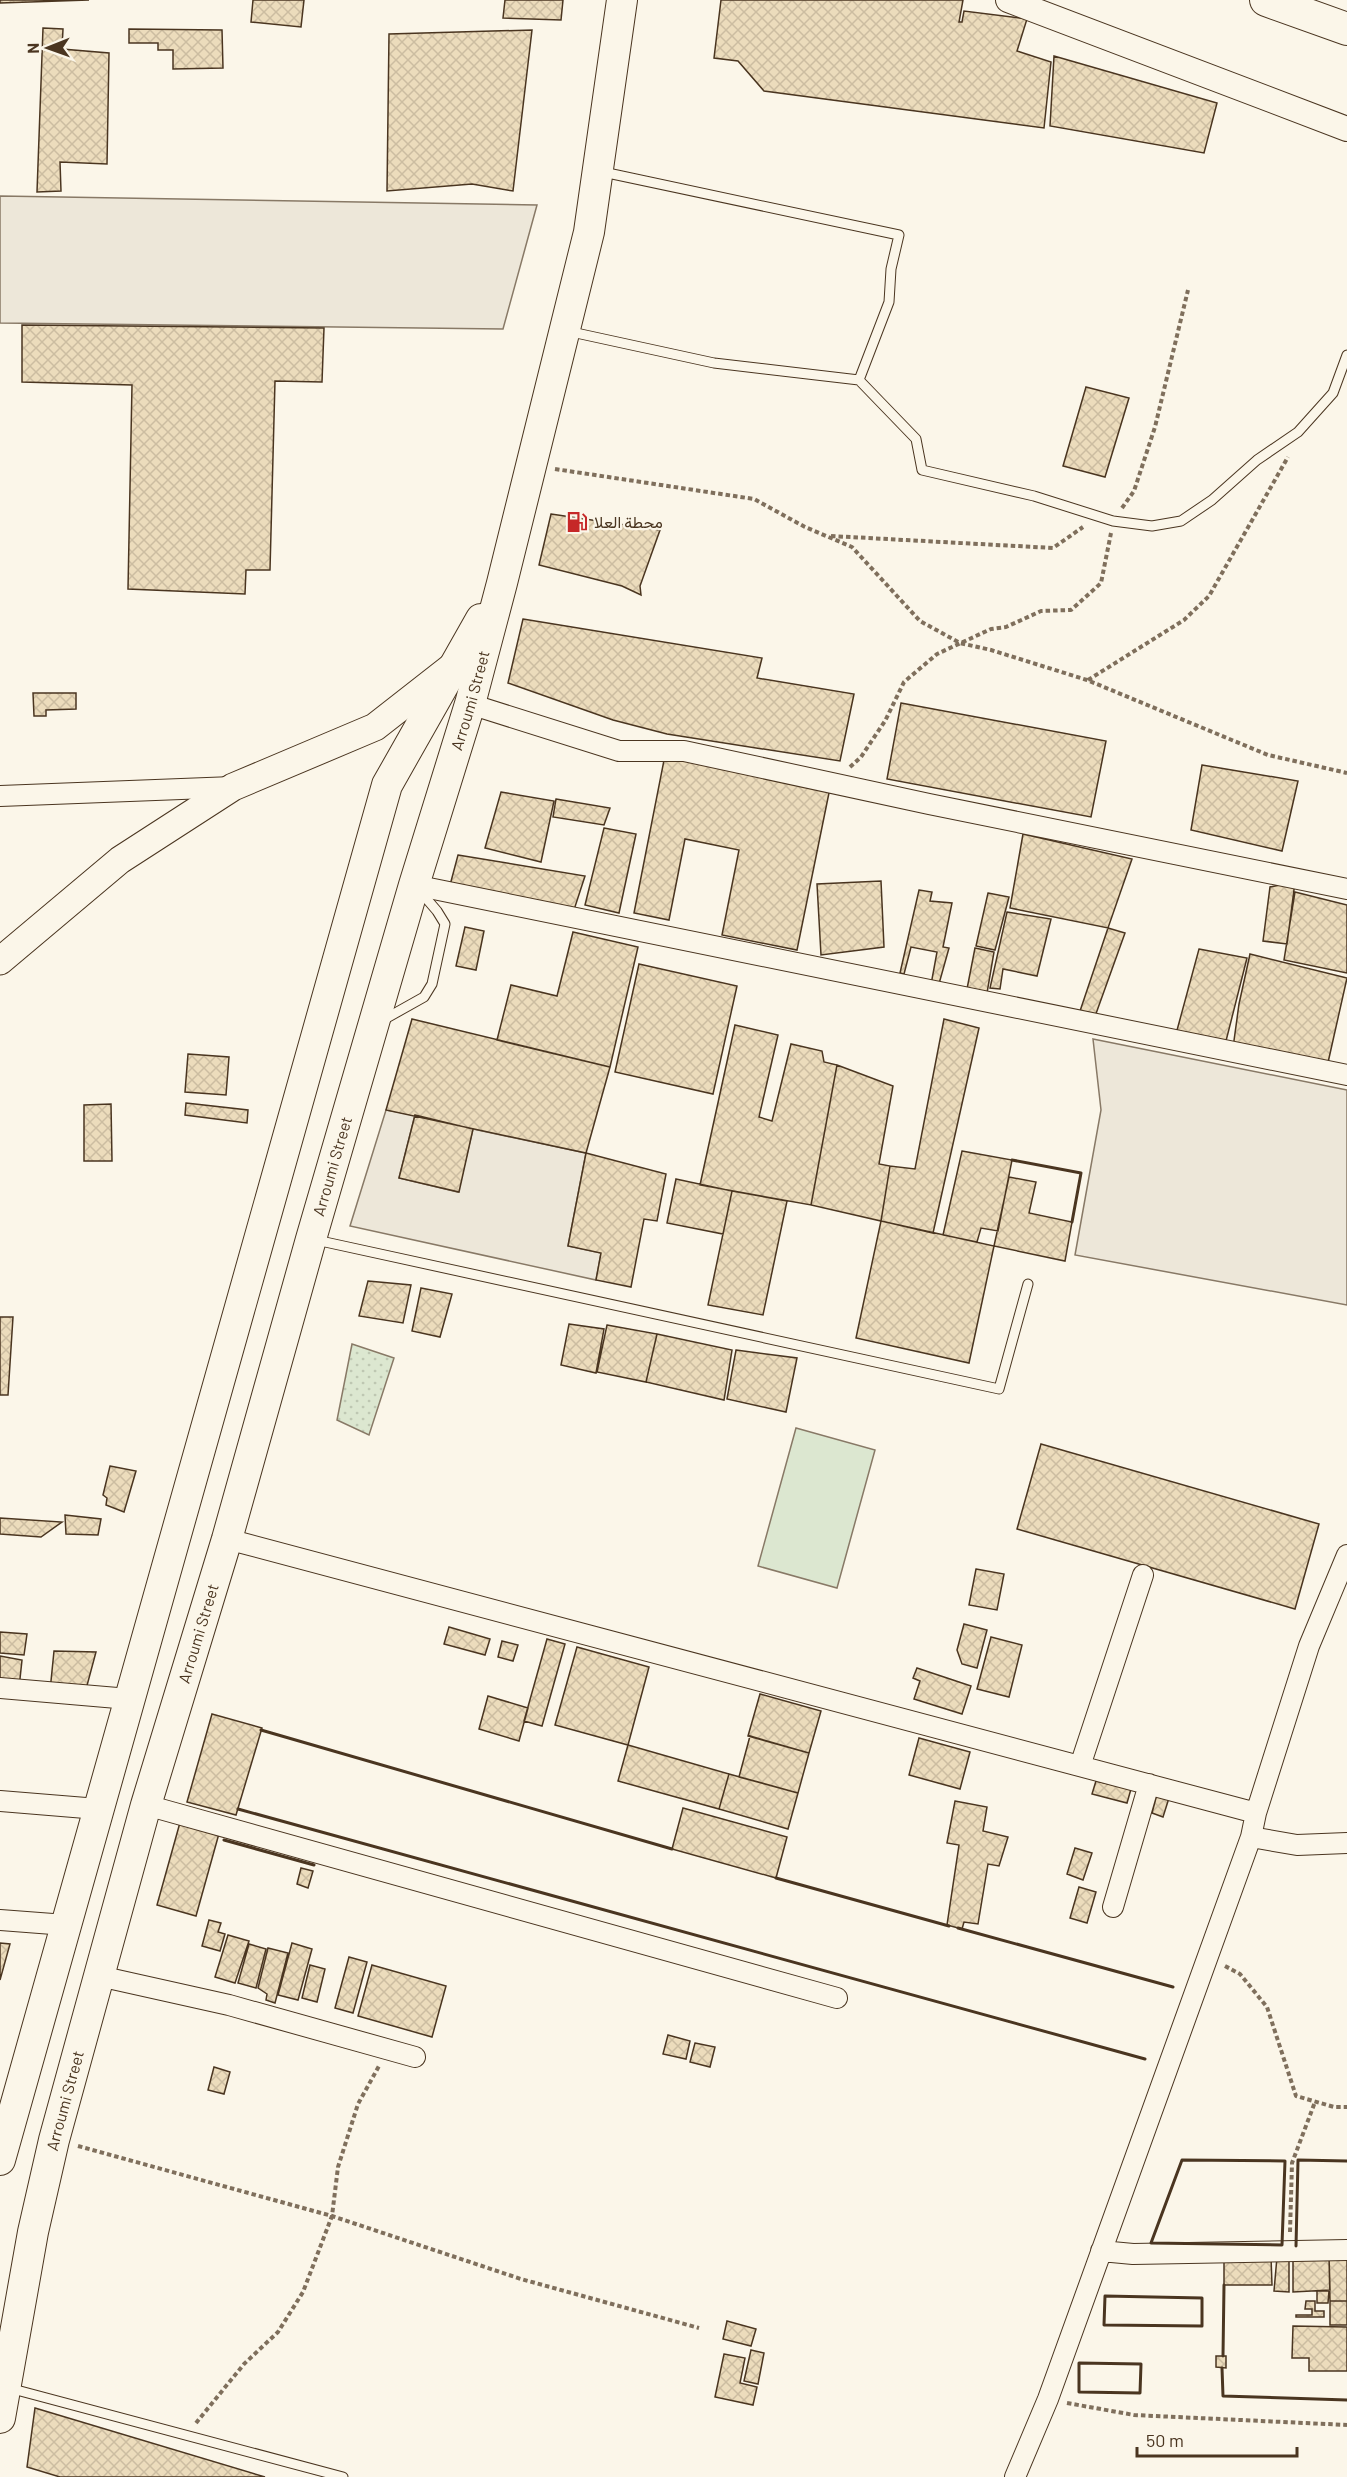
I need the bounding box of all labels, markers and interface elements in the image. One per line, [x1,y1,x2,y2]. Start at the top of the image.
north arrow [18,18,78,78]
text: N [23,43,42,54]
fuel station icon: محطة العلا [565,510,589,534]
place label: محطة العلا [594,512,663,531]
street label: Arroumi Street [446,648,493,752]
street label: Arroumi Street [308,1114,355,1218]
street label: Arroumi Street [174,1581,222,1685]
street label: Arroumi Street [42,2048,87,2152]
scale bar [1137,2420,1298,2458]
text: 50 m [1146,2429,1184,2451]

